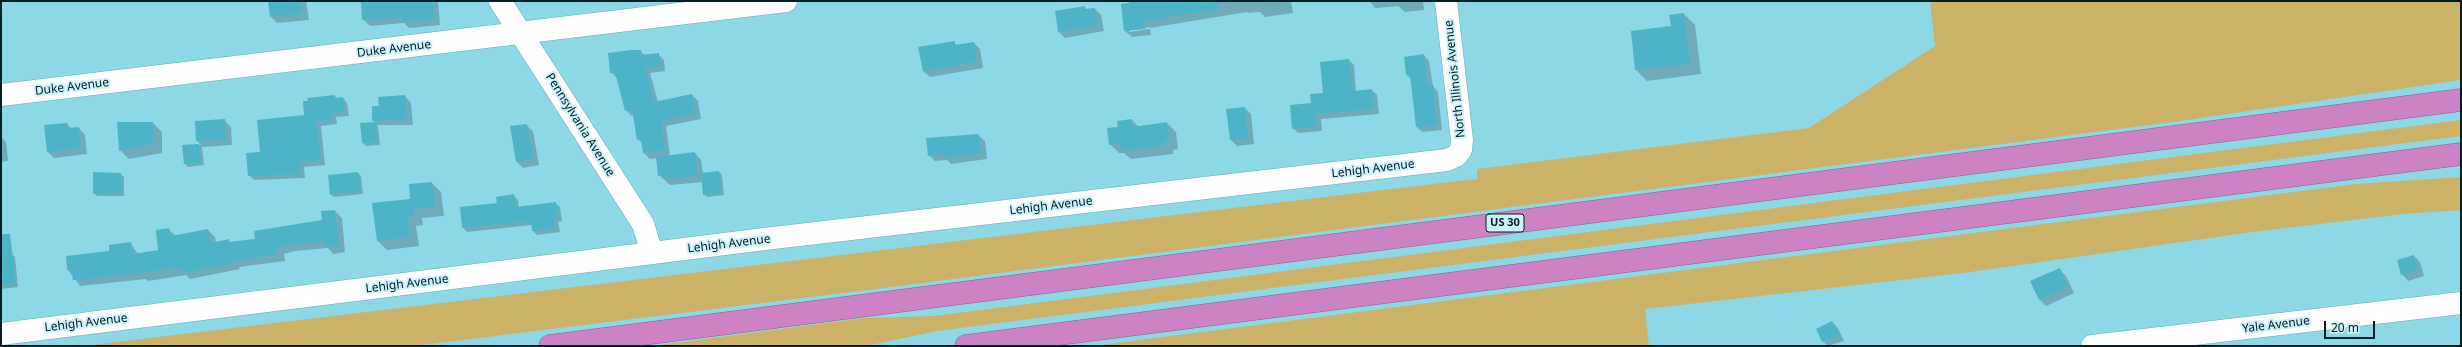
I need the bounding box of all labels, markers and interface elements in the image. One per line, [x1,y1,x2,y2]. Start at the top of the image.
street label: North Illinois Avenue [1442,19,1468,139]
street label: Duke Avenue [356,37,432,61]
street label: Pennsylvania Avenue [542,71,618,179]
street label: Duke Avenue [34,75,110,99]
street label: Lehigh Avenue [1331,157,1415,181]
street label: Lehigh Avenue [1009,194,1093,218]
road number: US 30 [1486,214,1524,232]
street label: Lehigh Avenue [687,232,771,256]
street label: Lehigh Avenue [365,272,449,296]
street label: Lehigh Avenue [44,311,128,335]
scale bar [2326,313,2377,339]
street label: Yale Avenue [2241,314,2311,336]
text: 20 m [2331,319,2359,336]

